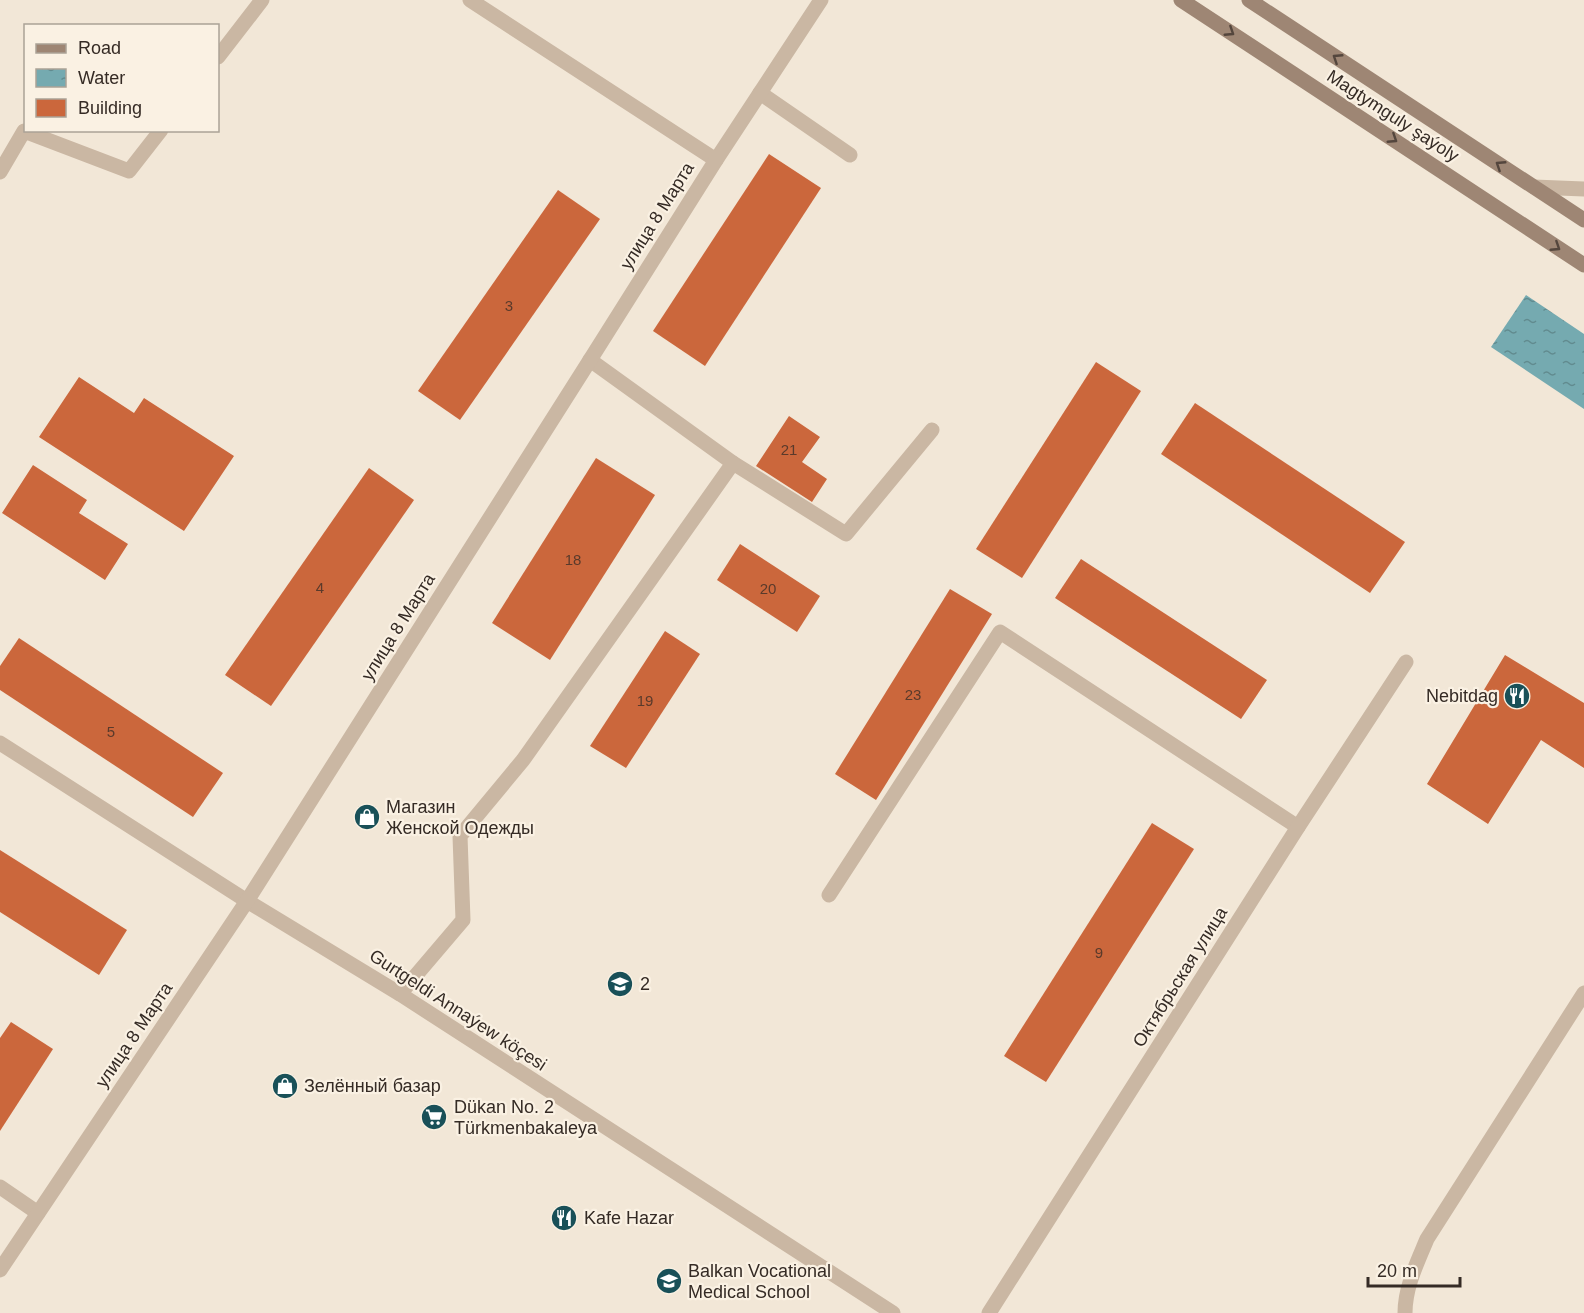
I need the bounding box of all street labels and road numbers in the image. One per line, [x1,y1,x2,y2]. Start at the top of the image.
street label: Magtymguly şaýoly [1323,66,1463,166]
street label: улица 8 Марта [616,158,698,273]
street label: улица 8 Марта [357,569,439,684]
street label: Октябрьская улица [1129,902,1232,1051]
street label: Gurtgeldi Annaýew köçesi [366,945,550,1075]
street label: улица 8 Марта [91,978,177,1091]

